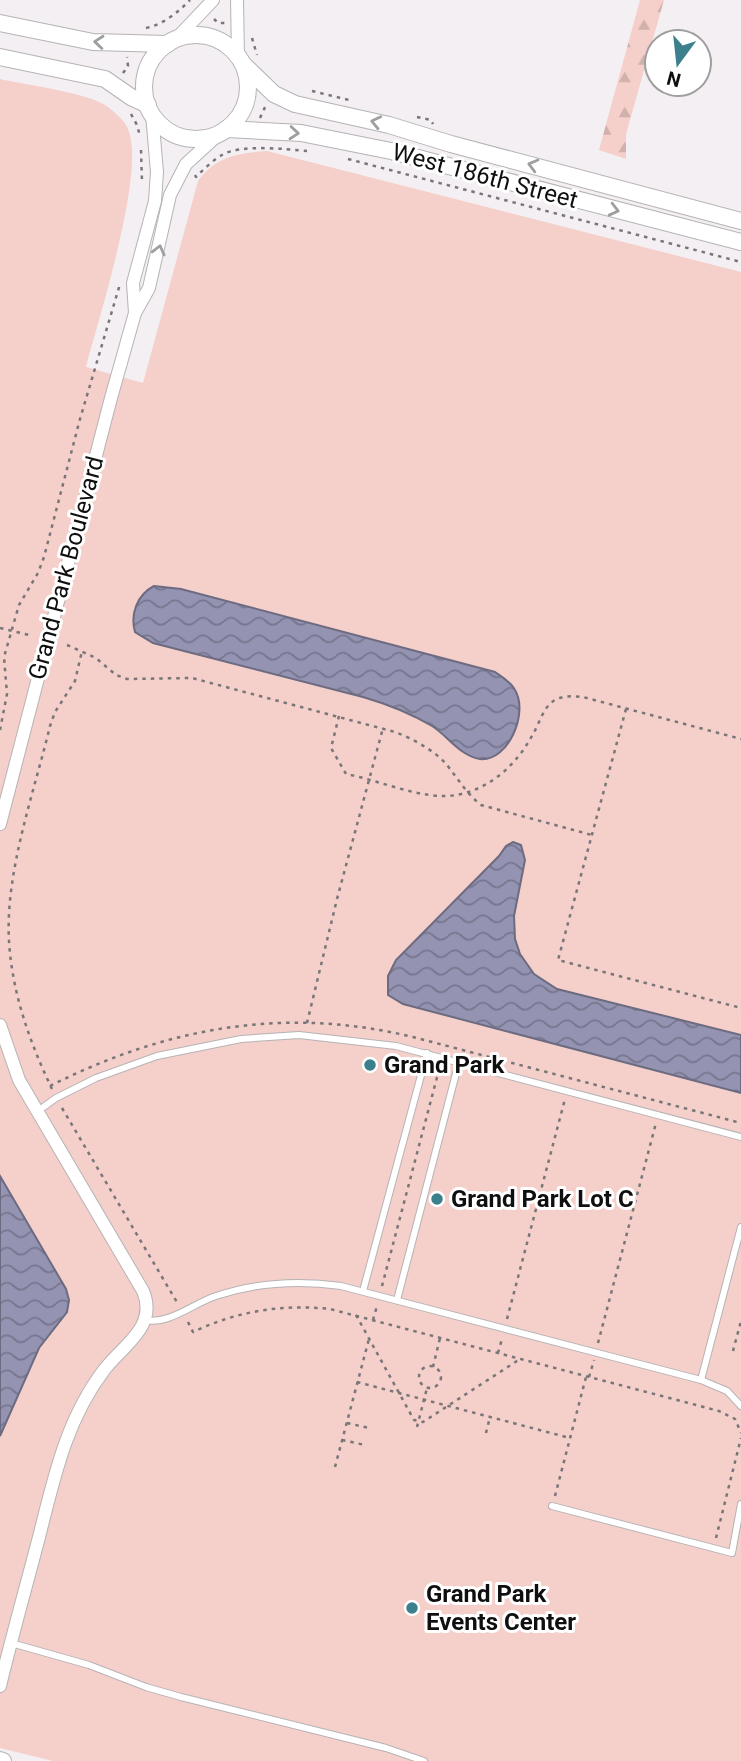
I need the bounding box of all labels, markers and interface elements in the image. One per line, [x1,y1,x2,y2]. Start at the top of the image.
north arrow [643,28,713,98]
one-way arrow [94,35,105,50]
text: N [664,66,683,92]
one-way arrow [370,115,382,130]
one-way arrow [289,125,300,140]
street label: West 186th Street [389,138,581,214]
one-way arrow [527,159,539,174]
one-way arrow [608,202,620,216]
one-way arrow [151,244,165,256]
street label: Grand Park Boulevard [23,453,109,683]
place label: Grand Park [384,1051,506,1079]
marker: Grand Park [362,1057,378,1073]
place label: Grand Park Lot C [451,1185,634,1213]
marker: Grand Park Lot C [429,1191,445,1207]
place label: Grand Park Events Center [426,1580,576,1636]
marker: Grand Park Events Center [404,1600,420,1616]

